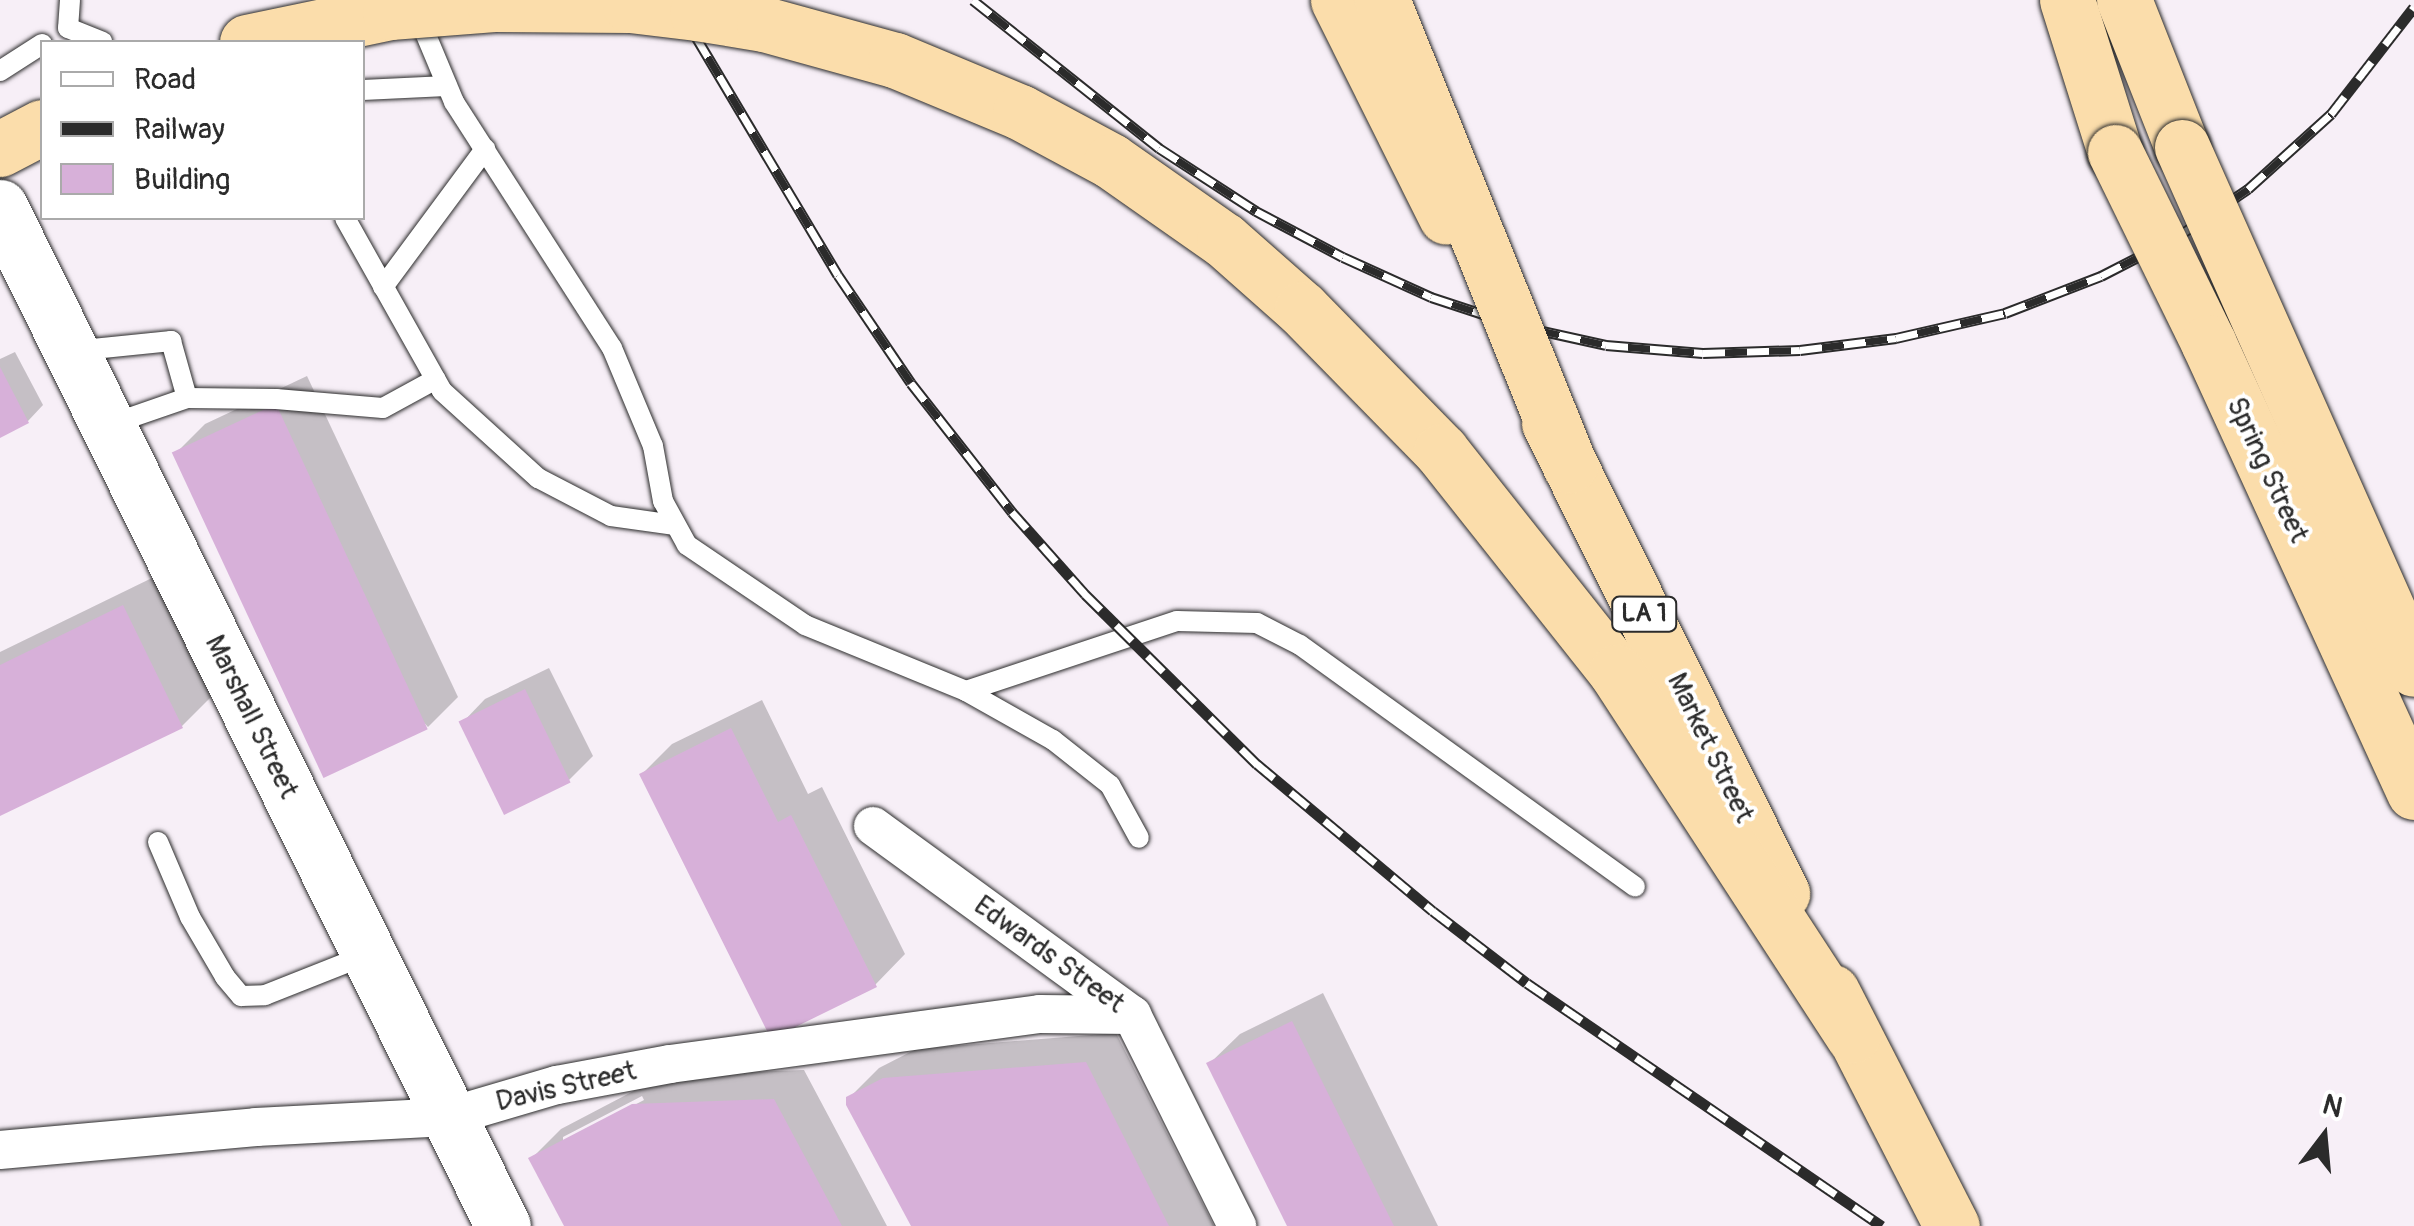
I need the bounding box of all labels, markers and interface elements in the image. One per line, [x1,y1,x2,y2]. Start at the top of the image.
legend [40,40,365,220]
text: Road [134,61,196,98]
text: Railway [134,111,225,148]
text: Building [134,161,230,198]
street label: Spring Street [2219,392,2315,548]
road number: LA 1 [1609,594,1679,634]
street label: Marshall Street [197,630,305,804]
street label: Market Street [1659,668,1761,828]
street label: Edwards Street [967,889,1131,1021]
street label: Davis Street [493,1055,639,1119]
north arrow [2274,1086,2374,1186]
text: N [2318,1087,2346,1126]

